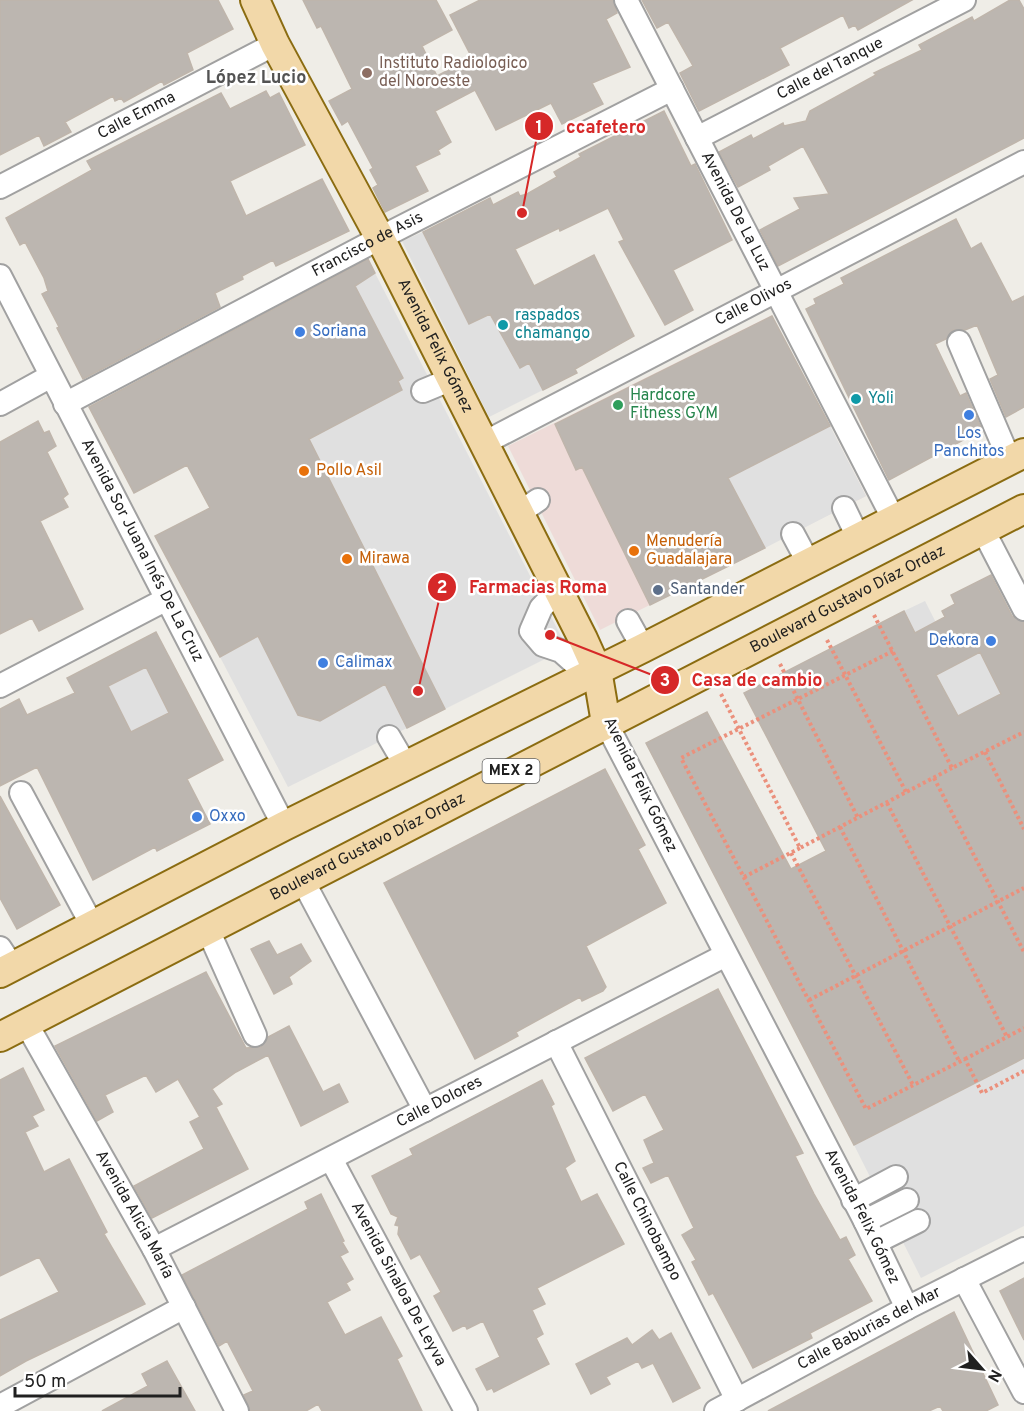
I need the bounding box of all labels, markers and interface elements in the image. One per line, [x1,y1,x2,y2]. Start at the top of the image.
street label: Calle del Tanque [774,33,887,105]
place label: Instituto Radiologico del Noroeste [379,54,528,92]
marker: Instituto Radiologico del Noroeste [360,66,374,80]
district label: López Lucio [206,67,306,90]
street label: Calle Emma [94,87,179,144]
callout: ccafetero [524,108,658,144]
text: 1 [535,117,543,140]
text: ccafetero [566,117,646,140]
street label: Avenida De La Luz [696,148,774,275]
street label: Francisco de Asis [309,208,427,282]
street label: Calle Olivos [712,274,796,331]
street label: Avenida Felix Gómez [392,275,477,417]
place label: raspados chamango [515,306,590,344]
marker: raspados chamango [496,318,510,332]
place label: Soriana [312,322,366,342]
marker: Soriana [293,325,307,339]
place label: Hardcore Fitness GYM [630,386,718,424]
place label: Yoli [868,389,894,409]
marker: Yoli [849,392,863,406]
marker: Hardcore Fitness GYM [611,398,625,412]
marker: Los Panchitos [962,408,976,422]
place label: Los Panchitos [934,424,1004,462]
street label: Avenida Sor Juana Inés De La Cruz [76,435,208,666]
place label: Pollo Asil [316,461,382,481]
marker: Pollo Asil [297,464,311,478]
place label: Menudería Guadalajara [646,532,732,570]
street label: Boulevard Gustavo Díaz Ordaz [747,541,949,658]
marker: Menudería Guadalajara [627,544,641,558]
place label: Mirawa [359,549,410,569]
marker: Mirawa [340,552,354,566]
callout: Farmacias Roma [427,569,619,605]
text: 2 [436,577,448,600]
text: Farmacias Roma [469,577,607,600]
place label: Santander [670,580,745,600]
marker: Santander [651,583,665,597]
place label: Dekora [928,631,979,651]
marker: Dekora [984,634,998,648]
place label: Calimax [335,653,393,673]
marker: Calimax [316,656,330,670]
callout: Casa de cambio [650,662,835,698]
text: 3 [660,670,670,693]
text: Casa de cambio [692,670,822,693]
street label: Avenida Felix Gómez [599,714,681,856]
road number: MEX 2 [482,759,540,783]
street label: Boulevard Gustavo Díaz Ordaz [267,789,469,906]
place label: Oxxo [209,807,246,827]
marker: Oxxo [190,810,204,824]
street label: Calle Dolores [393,1072,486,1133]
street label: Avenida Felix Gómez [819,1146,904,1287]
street label: Avenida Alicia María [90,1147,178,1282]
street label: Calle Chinobampo [608,1158,685,1284]
street label: Avenida Sinaloa De Leyva [346,1199,450,1370]
street label: Calle Baburias del Mar [794,1283,944,1375]
north arrow [952,1339,1012,1399]
scale bar [15,1360,180,1398]
text: N [982,1365,1005,1385]
text: 50 m [24,1371,66,1394]

